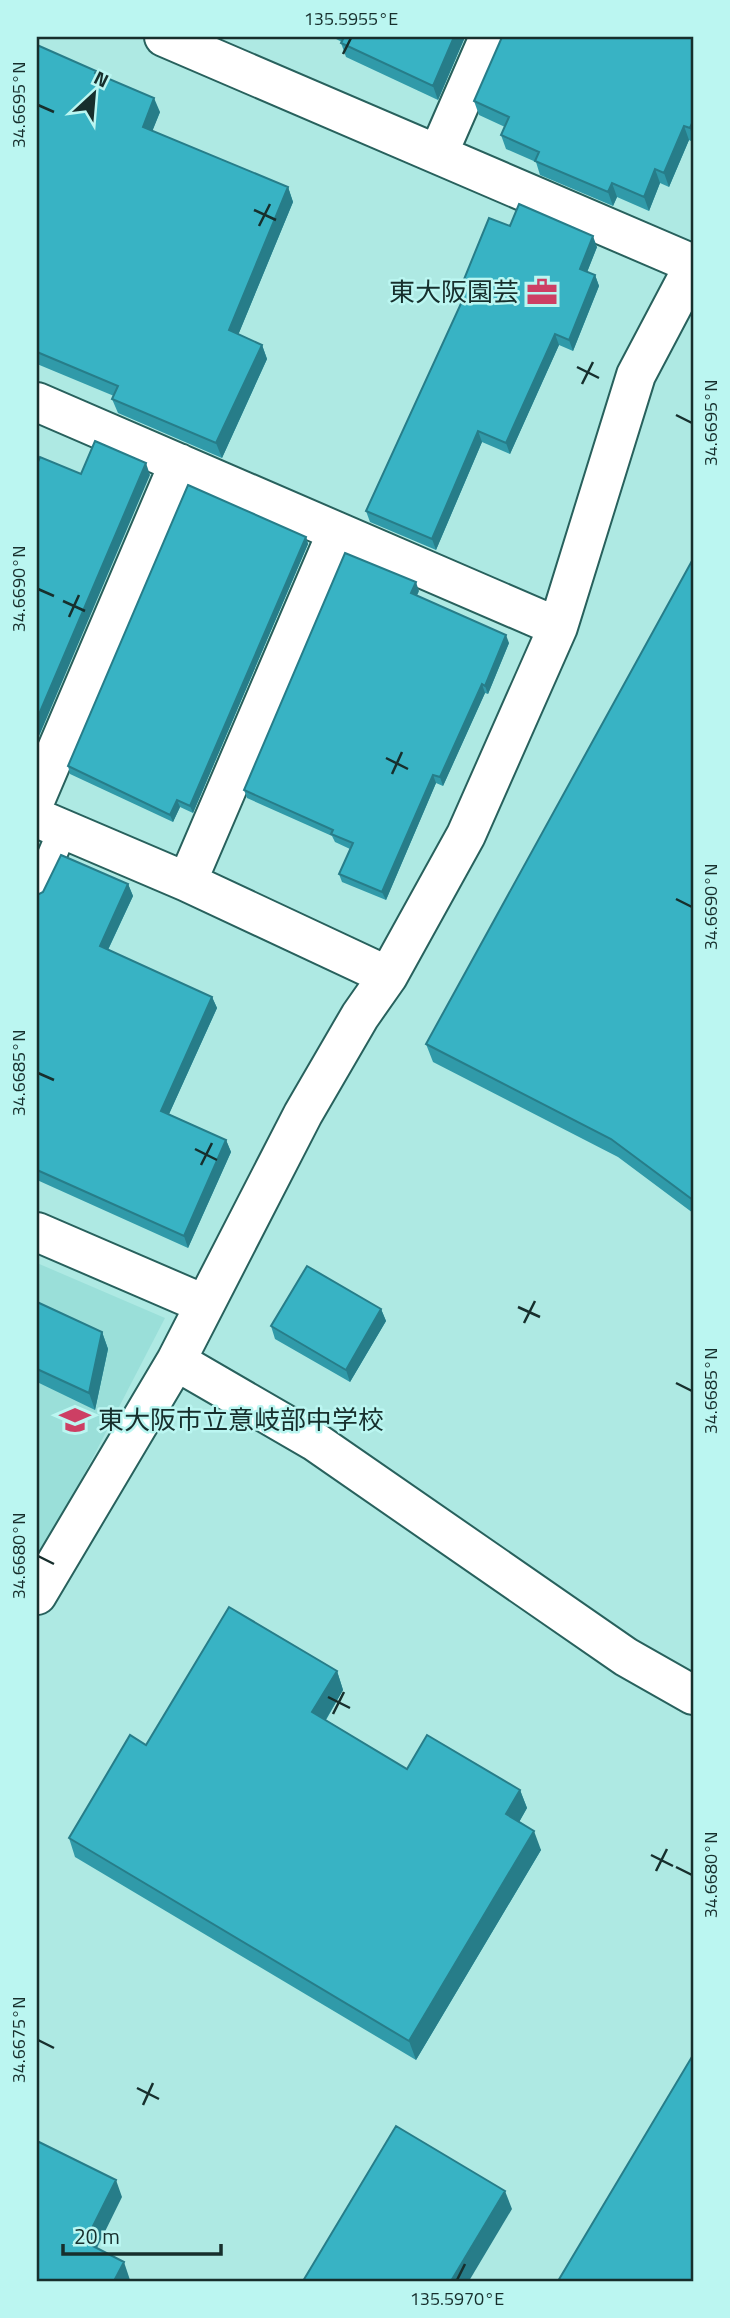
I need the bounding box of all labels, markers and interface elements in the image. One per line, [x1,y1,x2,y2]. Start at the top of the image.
text: 135.5955°E [304,5,398,32]
north arrow [60,60,130,130]
text: 34.6695°N [5,62,32,148]
text: N [89,62,114,94]
place label: 東大阪園芸 [389,272,519,311]
office icon: 東大阪園芸 [525,275,559,309]
text: 34.6695°N [697,380,724,466]
text: 34.6690°N [5,546,32,632]
text: 34.6690°N [697,864,724,950]
text: 34.6685°N [5,1030,32,1116]
text: 34.6685°N [697,1348,724,1434]
place label: 東大阪市立意岐部中学校 [98,1400,384,1439]
school or university icon: 東大阪市立意岐部中学校 [58,1403,92,1437]
text: 34.6680°N [5,1513,32,1599]
text: 34.6680°N [697,1832,724,1918]
text: 34.6675°N [5,1997,32,2083]
scale bar [63,2213,220,2257]
text: 20 m [74,2220,120,2252]
text: 135.5970°E [410,2285,504,2312]

